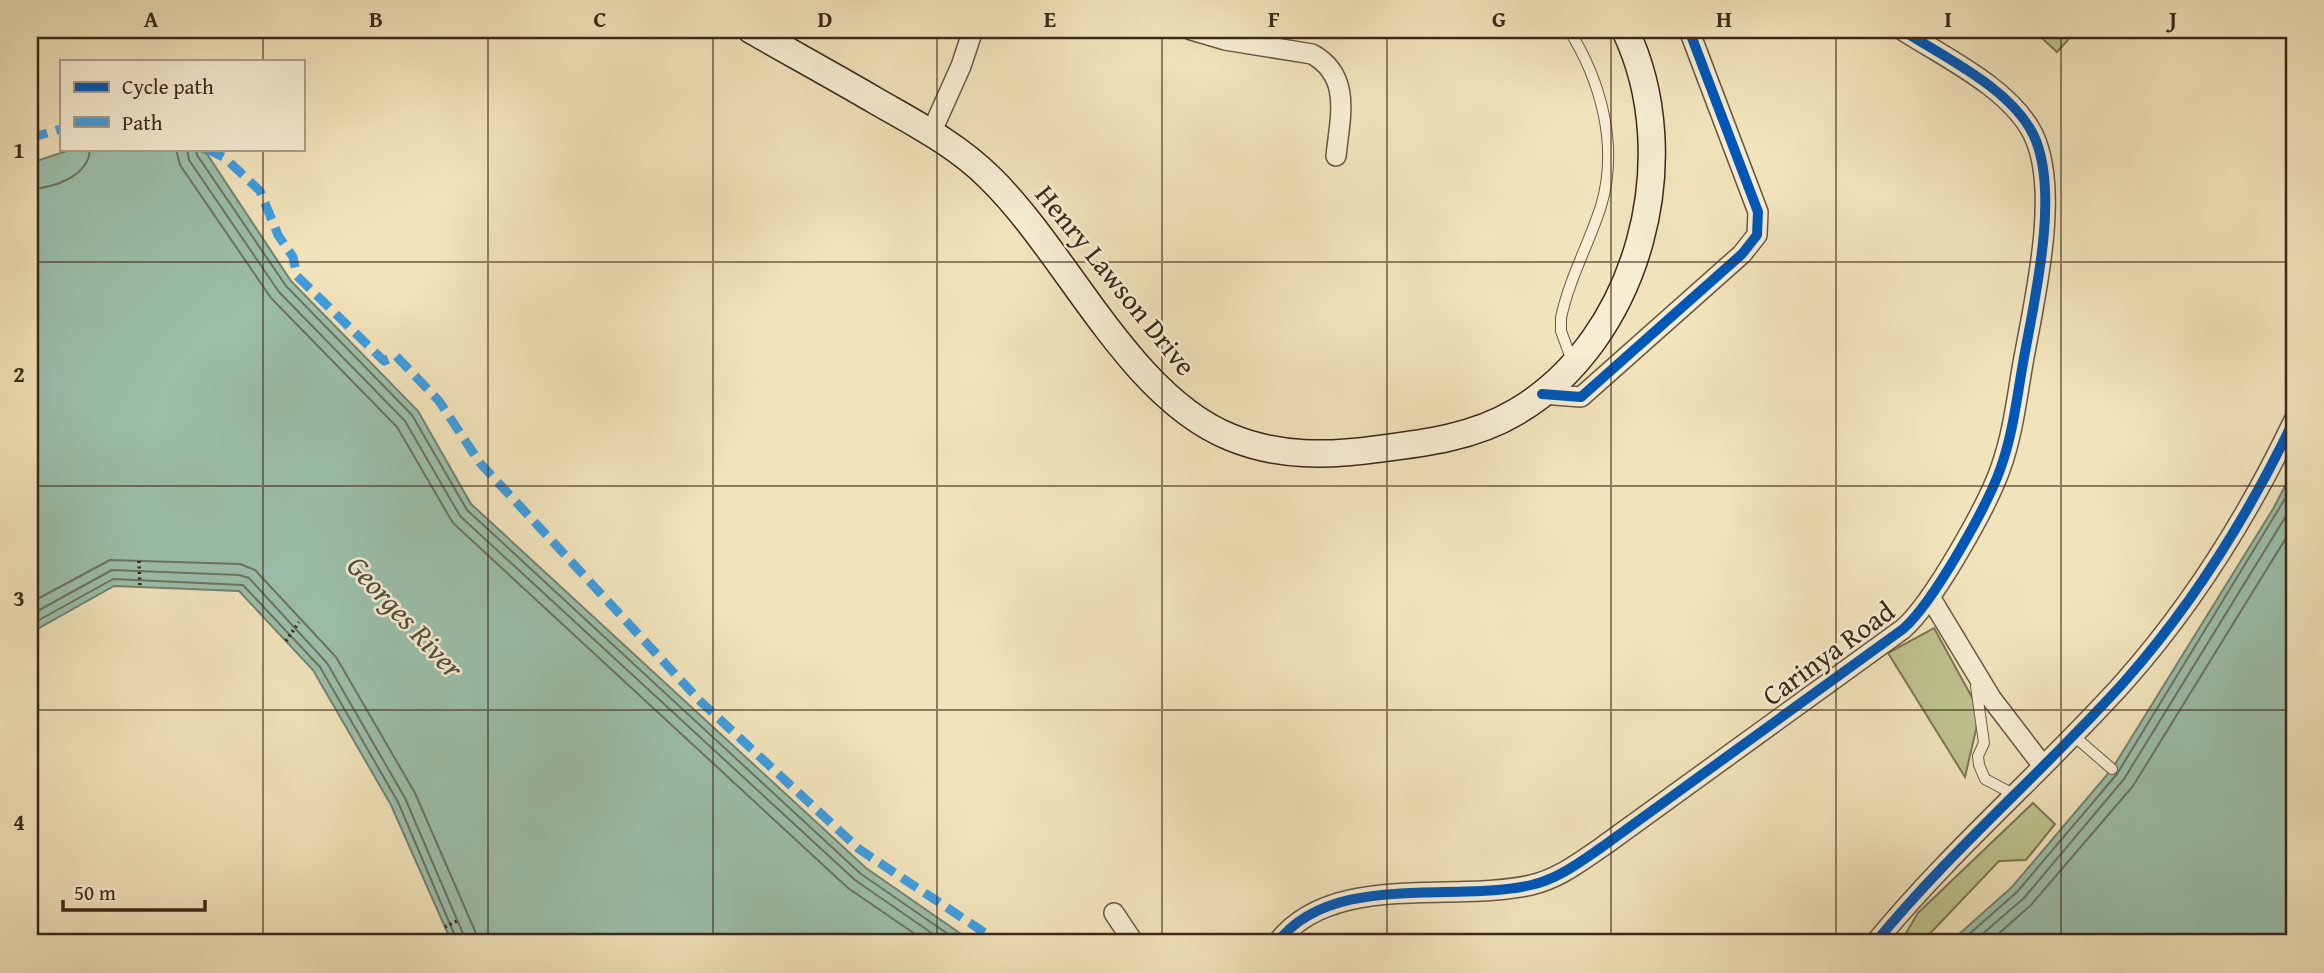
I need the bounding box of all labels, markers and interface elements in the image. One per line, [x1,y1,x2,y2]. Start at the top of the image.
text: A [144,2,159,35]
text: B [369,2,383,35]
text: C [593,2,607,35]
text: D [818,2,833,35]
text: E [1044,2,1056,35]
text: F [1268,2,1280,35]
text: G [1492,2,1506,35]
text: H [1716,2,1732,35]
text: I [1944,2,1952,35]
text: J [2165,2,2177,35]
legend [60,60,304,150]
text: Cycle path [122,71,214,102]
text: Path [122,107,163,138]
text: 1 [13,133,25,166]
street label: Henry Lawson Drive [1026,175,1206,384]
text: 2 [13,357,25,390]
water label: Georges River [337,545,475,688]
text: 3 [13,581,25,614]
street label: Carinya Road [1753,590,1903,715]
text: 4 [13,805,25,838]
scale bar [63,868,205,912]
text: 50 m [74,877,116,908]

